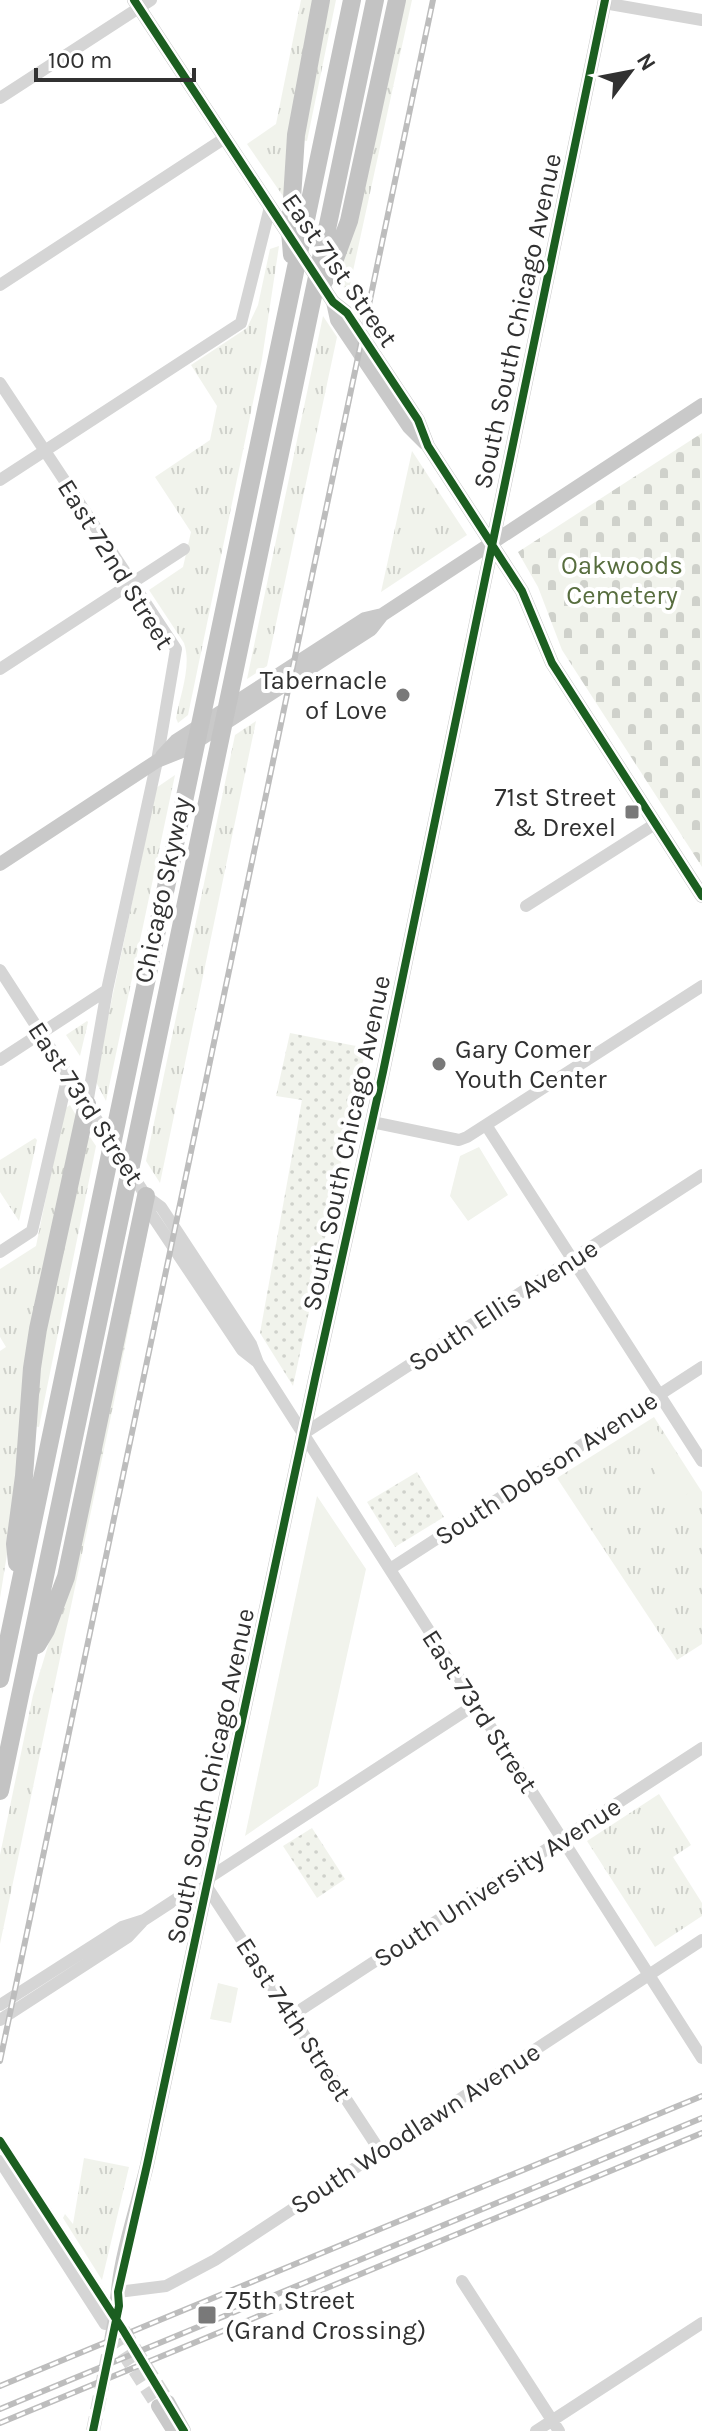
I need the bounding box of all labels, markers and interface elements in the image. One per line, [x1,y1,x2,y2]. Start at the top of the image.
scale bar [36,32,194,82]
north arrow [590,32,670,112]
text: 100 m [48,46,113,74]
text: N [631,48,661,76]
street label: South South Chicago Avenue [467,150,568,492]
street label: East 71st Street [275,188,404,353]
street label: East 72nd Street [51,474,180,655]
park label: Oakwoods Cemetery [561,550,683,611]
place label: Tabernacle of Love [260,665,387,726]
marker: Tabernacle of Love [394,686,412,704]
place label: 71st Street & Drexel [494,782,616,843]
street label: Chicago Skyway [128,794,197,986]
marker: 71st Street & Drexel [623,803,641,821]
street label: South South Chicago Avenue [296,972,397,1314]
street label: East 73rd Street [21,1016,150,1191]
place label: Gary Comer Youth Center [455,1034,607,1095]
marker: Gary Comer Youth Center [430,1055,448,1073]
street label: South Ellis Avenue [403,1233,604,1378]
street label: South Dobson Avenue [429,1385,663,1552]
street label: South South Chicago Avenue [160,1605,261,1947]
street label: East 73rd Street [415,1624,544,1799]
street label: South University Avenue [368,1791,627,1974]
street label: East 74th Street [229,1932,358,2107]
street label: South Woodlawn Avenue [285,2036,546,2221]
place label: 75th Street (Grand Crossing) [225,2285,426,2346]
marker: 75th Street (Grand Crossing) [196,2304,218,2326]

